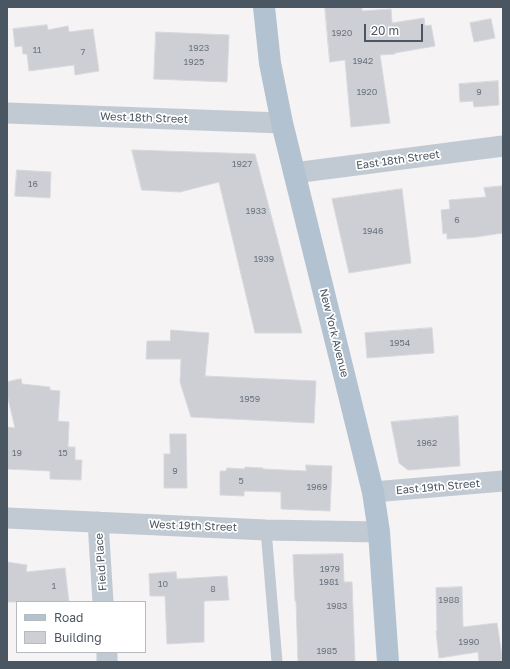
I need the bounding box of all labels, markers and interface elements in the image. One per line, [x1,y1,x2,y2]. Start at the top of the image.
scale bar [366,16,425,42]
text: 20 m [371,23,399,38]
house number: 1920 [332,28,352,38]
house number: 1923 [189,43,209,53]
house number: 11 [33,45,41,55]
house number: 7 [81,47,85,57]
house number: 1942 [353,56,373,66]
house number: 1925 [184,57,204,67]
house number: 1920 [357,87,377,97]
house number: 9 [476,87,482,97]
street label: West 18th Street [100,110,188,126]
street label: East 18th Street [355,148,441,172]
house number: 1927 [232,159,252,169]
house number: 16 [28,179,38,189]
house number: 1933 [246,206,266,216]
house number: 6 [454,215,460,225]
house number: 1946 [363,226,383,236]
house number: 1939 [254,254,274,264]
street label: New York Avenue [317,287,351,379]
house number: 1954 [390,338,410,348]
house number: 1959 [240,394,260,404]
house number: 1962 [417,438,437,448]
house number: 19 [12,448,22,458]
house number: 15 [58,448,68,458]
house number: 9 [172,466,178,476]
house number: 5 [238,476,244,486]
street label: East 19th Street [395,477,481,497]
house number: 1969 [307,482,327,492]
street label: West 19th Street [149,518,237,534]
street label: Field Place [92,533,110,591]
house number: 1979 [320,564,340,574]
house number: 1981 [319,577,339,587]
house number: 10 [158,579,168,589]
house number: 1 [52,581,56,591]
house number: 8 [210,584,216,594]
house number: 1988 [439,595,459,605]
legend [16,601,146,653]
house number: 1983 [327,601,347,611]
text: Road [54,610,83,625]
text: Building [54,630,102,645]
house number: 1990 [459,637,479,647]
house number: 1985 [317,646,337,656]

